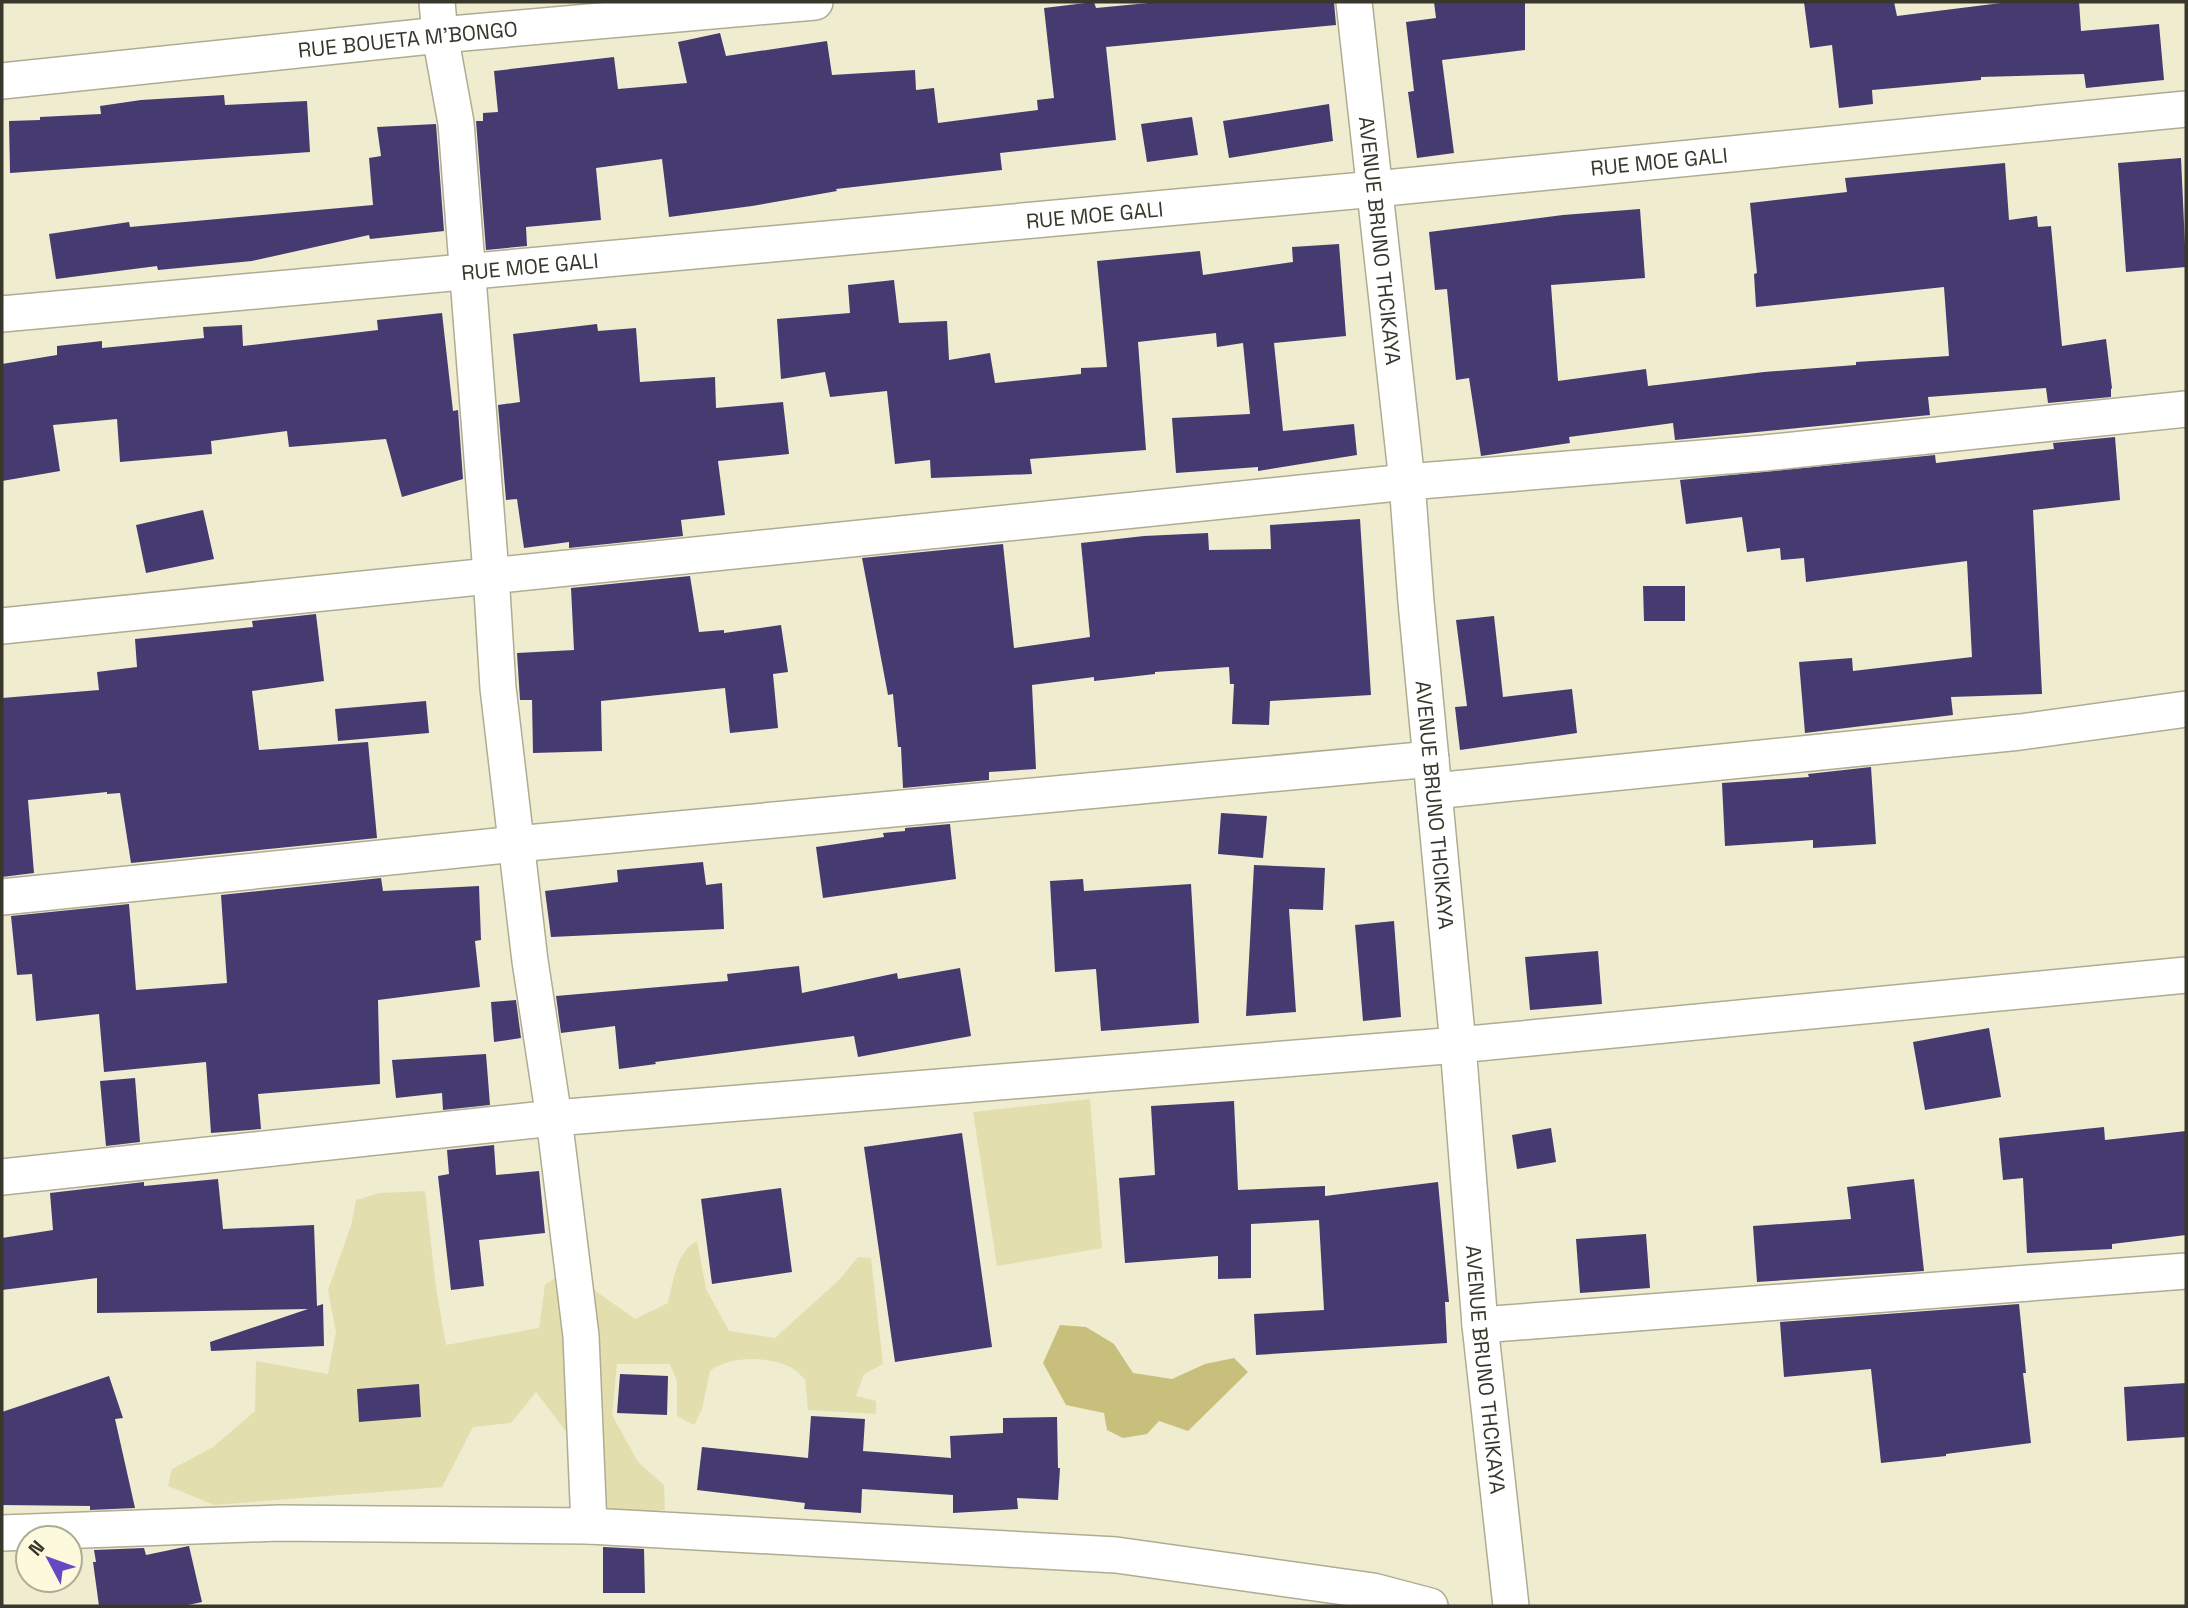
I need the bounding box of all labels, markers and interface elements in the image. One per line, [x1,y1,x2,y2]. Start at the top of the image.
street label: RUE BOUETA M'BONGO [297,15,519,63]
street label: AVENUE BRUNO THCIKAYA [1353,115,1407,366]
street label: RUE MOE GALI [1589,141,1729,181]
street label: RUE MOE GALI [1025,195,1164,234]
street label: RUE MOE GALI [460,246,600,286]
street label: AVENUE BRUNO THCIKAYA [1410,679,1460,930]
street label: AVENUE BRUNO THCIKAYA [1460,1244,1512,1495]
north arrow [14,1524,84,1594]
text: N [23,1535,50,1561]

